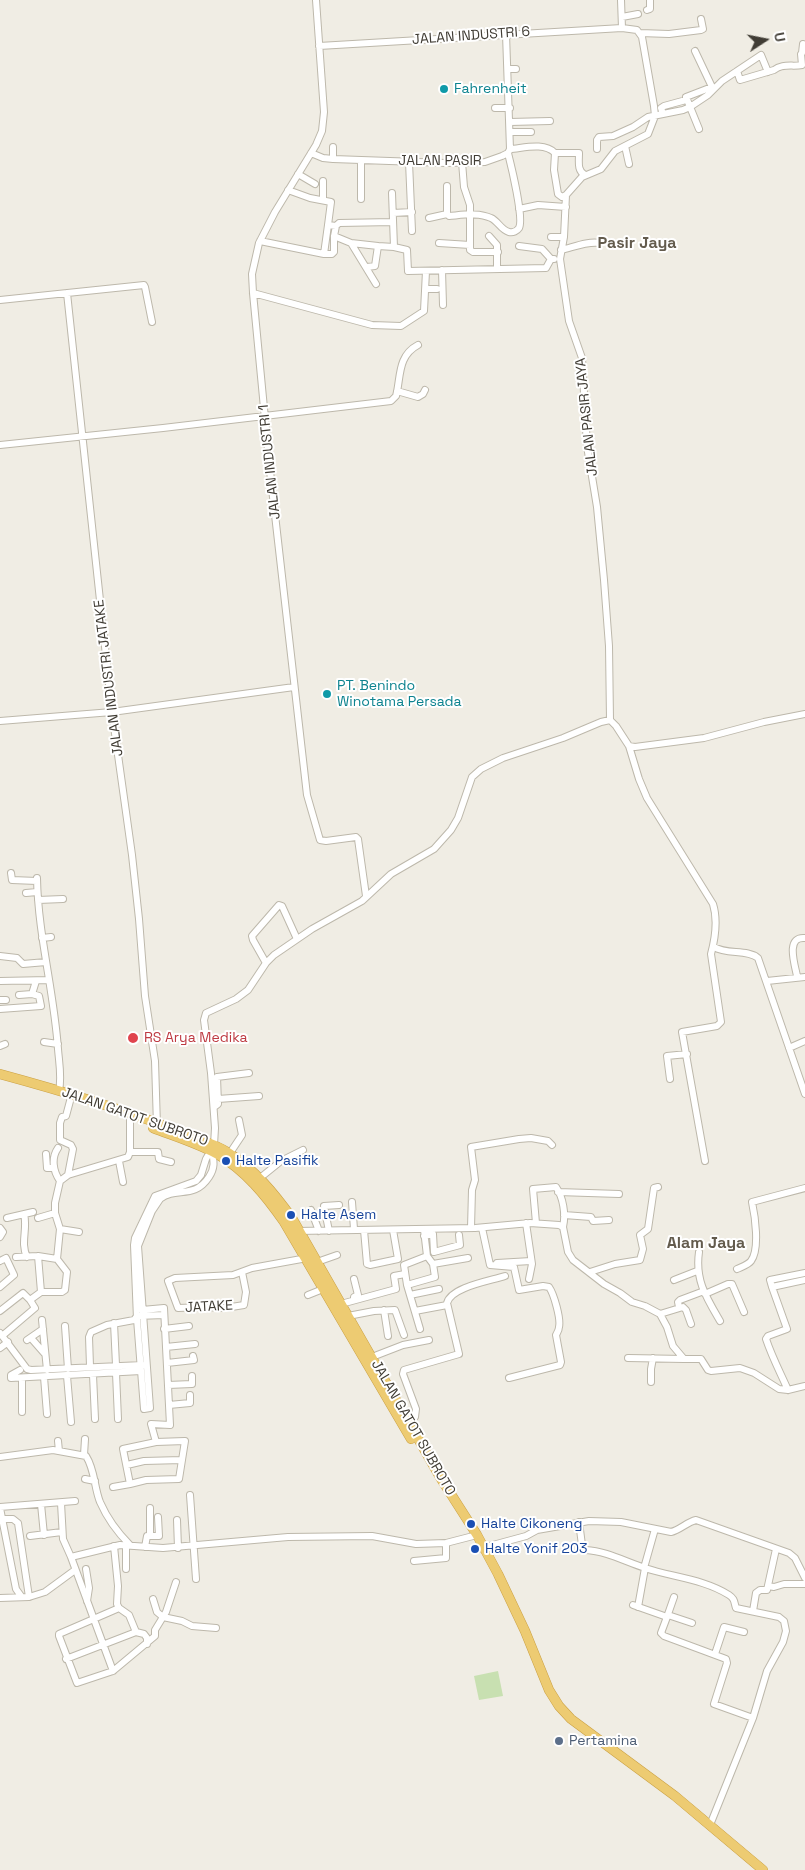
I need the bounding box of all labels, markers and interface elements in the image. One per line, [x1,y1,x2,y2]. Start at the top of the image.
north arrow [740,15,790,65]
street label: JALAN INDUSTRI 6 [411,23,531,49]
text: U [770,31,789,43]
place label: Fahrenheit [454,81,527,97]
marker: Fahrenheit [438,83,450,95]
street label: JALAN PASIR [398,153,482,169]
district label: Pasir Jaya [597,234,677,254]
street label: JALAN PASIR JAYA [572,357,602,477]
street label: JALAN INDUSTRI 1 [256,404,284,520]
street label: JALAN INDUSTRI JATAKE [91,599,127,757]
place label: PT. Benindo Winotama Persada [337,678,462,710]
marker: PT. Benindo Winotama Persada [321,688,333,700]
place label: RS Arya Medika [144,1030,248,1046]
marker: RS Arya Medika [126,1031,140,1045]
street label: JALAN GATOT SUBROTO [60,1084,210,1150]
place label: Halte Pasifik [236,1153,319,1169]
marker: Halte Pasifik [220,1155,232,1167]
place label: Halte Asem [301,1207,376,1223]
marker: Halte Asem [285,1209,297,1221]
district label: Alam Jaya [667,1234,745,1254]
street label: JATAKE [185,1297,233,1317]
street label: JALAN GATOT SUBROTO [367,1357,459,1499]
place label: Halte Cikoneng [481,1516,582,1532]
marker: Halte Cikoneng [465,1518,477,1530]
place label: Halte Yonif 203 [485,1541,587,1557]
marker: Halte Yonif 203 [469,1543,481,1555]
place label: Pertamina [569,1733,637,1749]
marker: Pertamina [553,1735,565,1747]

